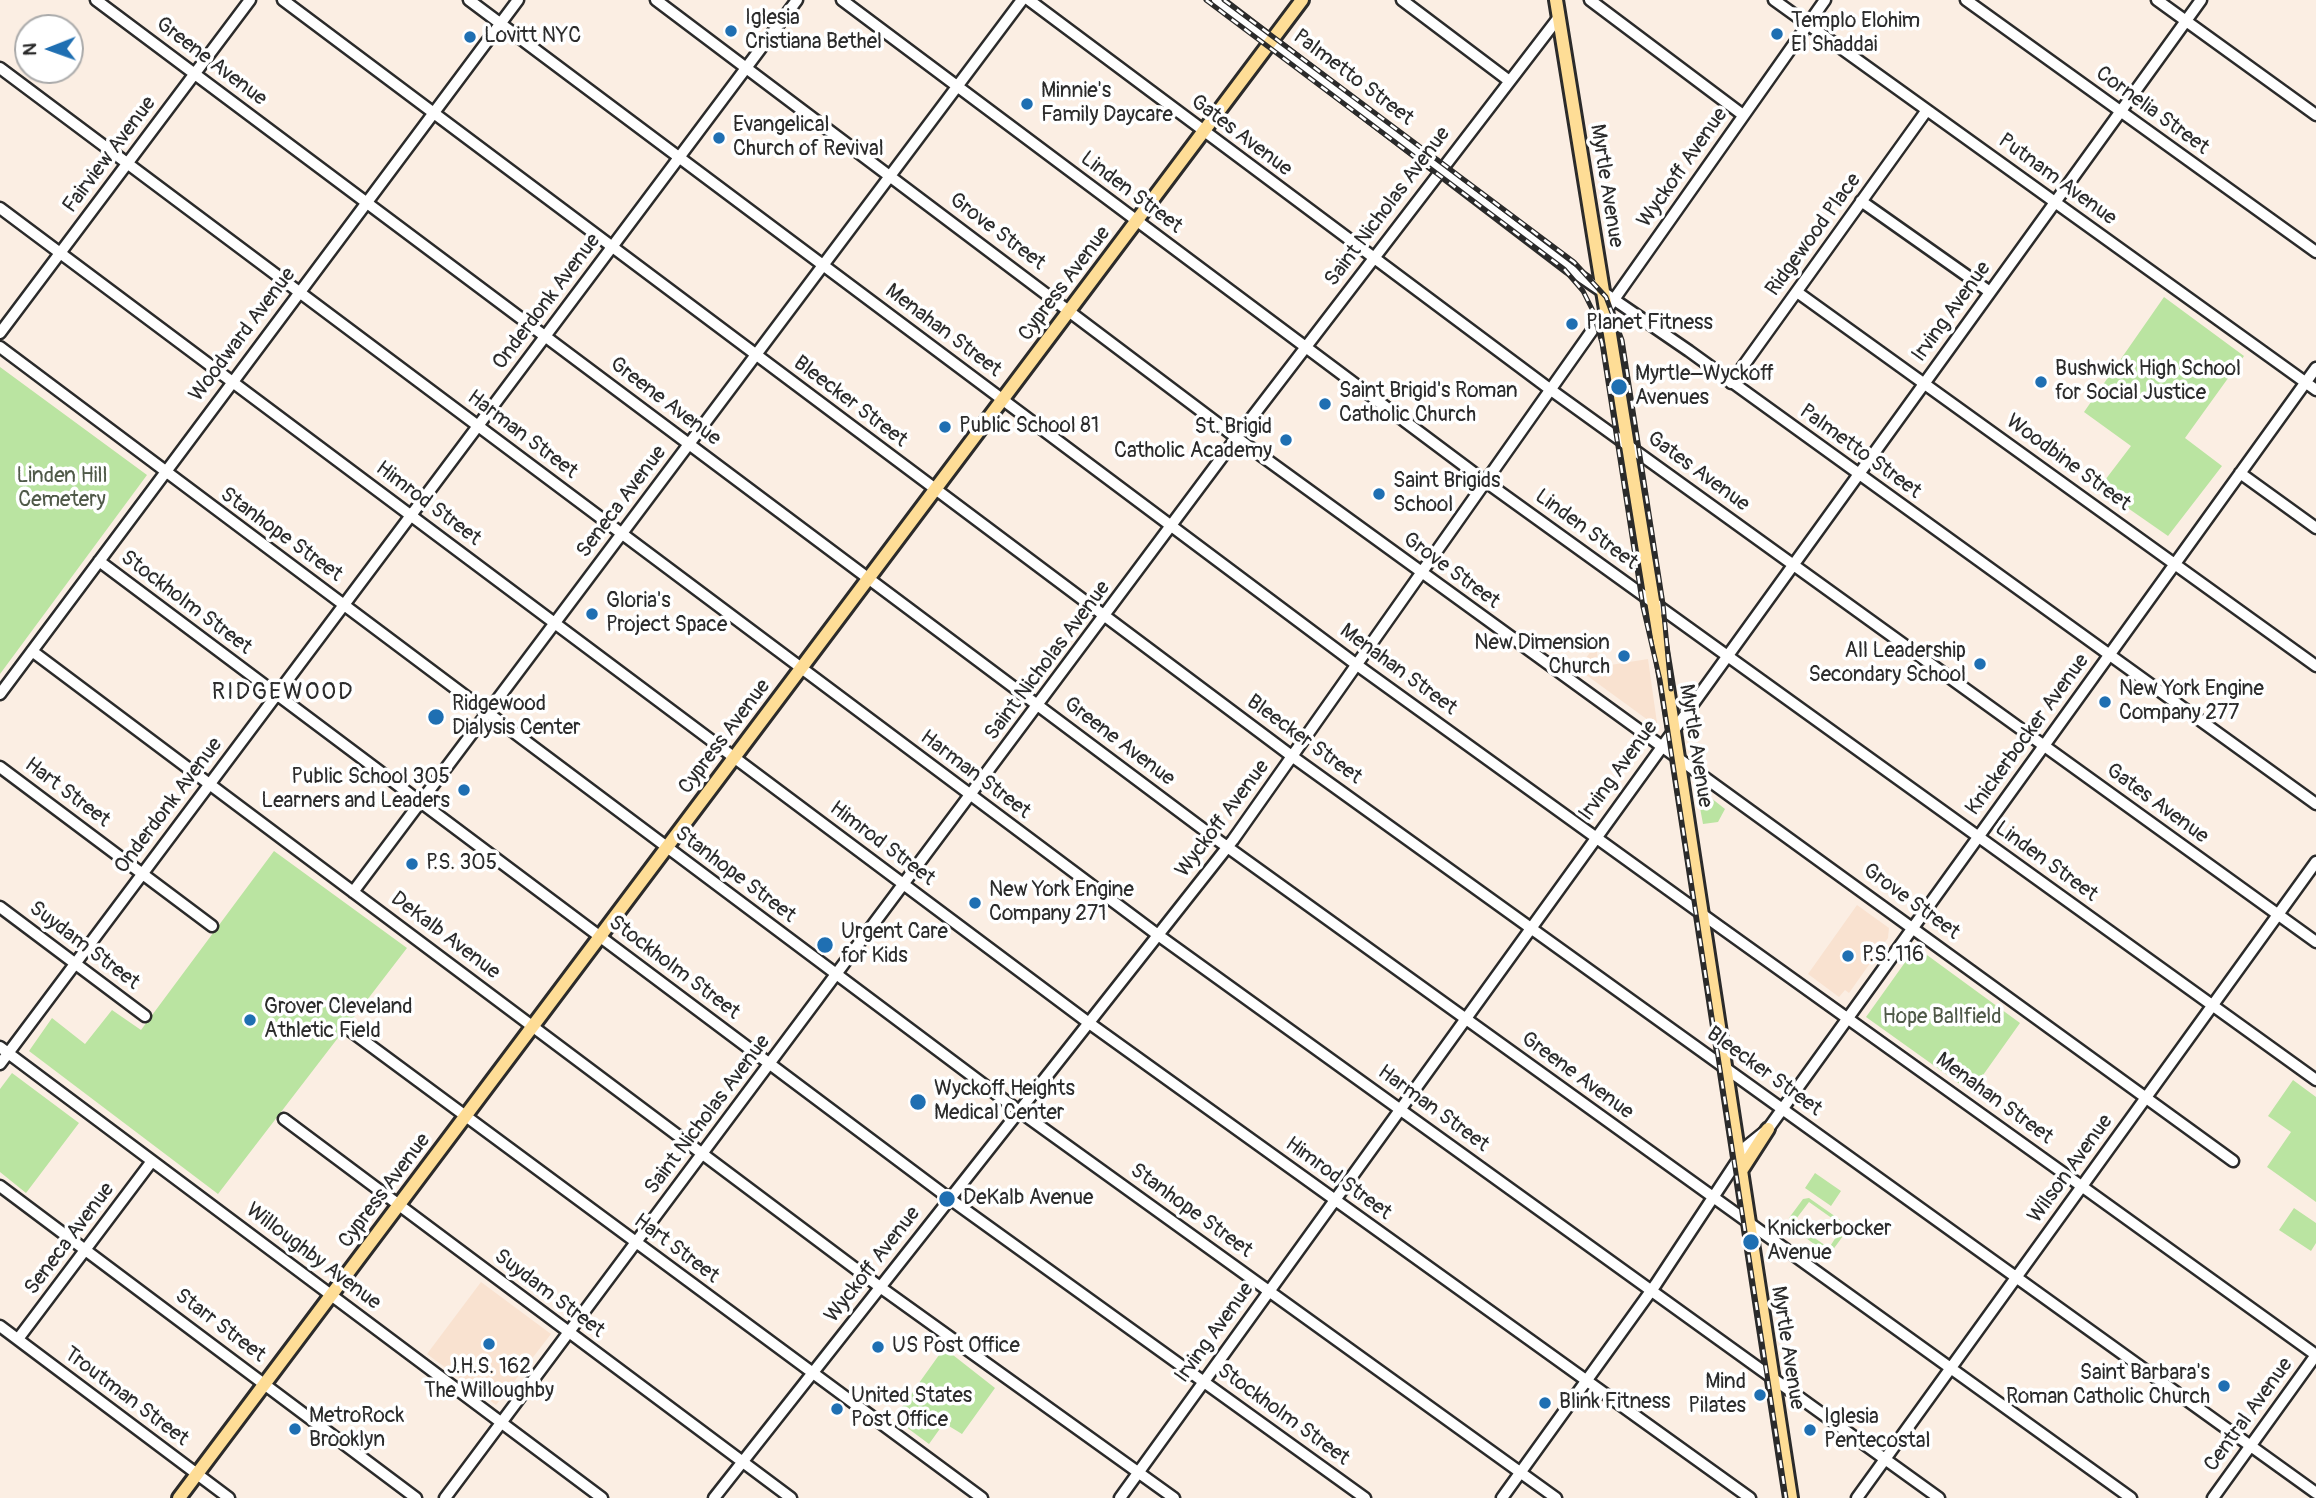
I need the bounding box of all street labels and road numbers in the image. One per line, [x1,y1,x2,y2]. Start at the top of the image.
street label: Greene Avenue [150,12,272,112]
street label: Palmetto Street [1288,25,1418,131]
street label: Cornelia Street [2090,61,2214,161]
street label: Gates Avenue [1185,90,1297,182]
street label: Fairview Avenue [58,92,162,218]
street label: Wyckoff Avenue [1632,103,1734,233]
street label: Saint Nicholas Avenue [1320,122,1456,292]
street label: Myrtle Avenue [1584,123,1628,249]
street label: Putnam Avenue [1993,129,2121,231]
street label: Linden Street [1075,147,1187,239]
street label: Ridgewood Place [1761,169,1867,301]
street label: Grove Street [944,188,1050,276]
street label: Cypress Avenue [1014,222,1116,346]
street label: Onderdonk Avenue [488,229,606,375]
street label: Irving Avenue [1907,257,1997,367]
street label: Woodward Avenue [184,263,302,407]
street label: Menahan Street [880,279,1006,383]
street label: Bleecker Street [788,351,912,453]
street label: Greene Avenue [604,352,726,452]
street label: Harman Street [462,385,582,485]
street label: Palmetto Street [1794,399,1926,505]
street label: Woodbine Street [2001,409,2135,517]
street label: Gates Avenue [1642,426,1754,518]
street label: Seneca Avenue [572,441,672,563]
street label: Himrod Street [370,456,486,552]
street label: Stanhope Street [215,482,347,588]
street label: Linden Street [1530,484,1642,576]
street label: Grove Street [1398,527,1504,615]
street label: Stockholm Street [115,545,257,661]
street label: Saint Nicholas Avenue [980,576,1116,746]
street label: Menahan Street [1334,619,1462,721]
street label: Knickerbocker Avenue [1961,649,2095,821]
street label: Cypress Avenue [674,675,776,799]
street label: Myrtle Avenue [1673,683,1717,809]
street label: Bleecker Street [1241,690,1367,790]
street label: Greene Avenue [1058,692,1180,792]
street label: Irving Avenue [1574,716,1664,826]
street label: Harman Street [915,725,1035,825]
street label: Onderdonk Avenue [110,733,228,879]
street label: Hart Street [19,753,115,833]
street label: Wyckoff Avenue [1171,755,1275,883]
street label: Gates Avenue [2101,758,2213,850]
street label: Himrod Street [824,796,940,892]
street label: Linden Street [1990,816,2102,908]
street label: Stanhope Street [670,821,800,929]
street label: Grove Street [1858,858,1964,946]
street label: DeKalb Avenue [385,887,505,985]
street label: Suydam Street [24,896,144,996]
street label: Stockholm Street [603,910,745,1026]
street label: Bleecker Street [1701,1022,1827,1122]
street label: Greene Avenue [1516,1027,1638,1125]
street label: Saint Nicholas Avenue [640,1030,776,1200]
street label: Menahan Street [1930,1048,2058,1150]
street label: Harman Street [1372,1060,1494,1158]
street label: Wilson Avenue [2023,1110,2119,1228]
street label: Cypress Avenue [334,1129,436,1253]
street label: Himrod Street [1280,1132,1396,1226]
street label: Stanhope Street [1125,1158,1257,1264]
street label: Seneca Avenue [20,1178,120,1300]
street label: Willoughby Avenue [241,1198,385,1316]
street label: Wyckoff Avenue [820,1202,926,1328]
street label: Hart Street [628,1209,724,1289]
street label: Suydam Street [489,1244,609,1344]
street label: Irving Avenue [1170,1278,1260,1388]
street label: Starr Street [170,1284,270,1368]
street label: Myrtle Avenue [1765,1285,1809,1411]
street label: Troutman Street [59,1342,193,1452]
street label: Central Avenue [2199,1353,2299,1477]
street label: Stockholm Street [1212,1358,1354,1472]

